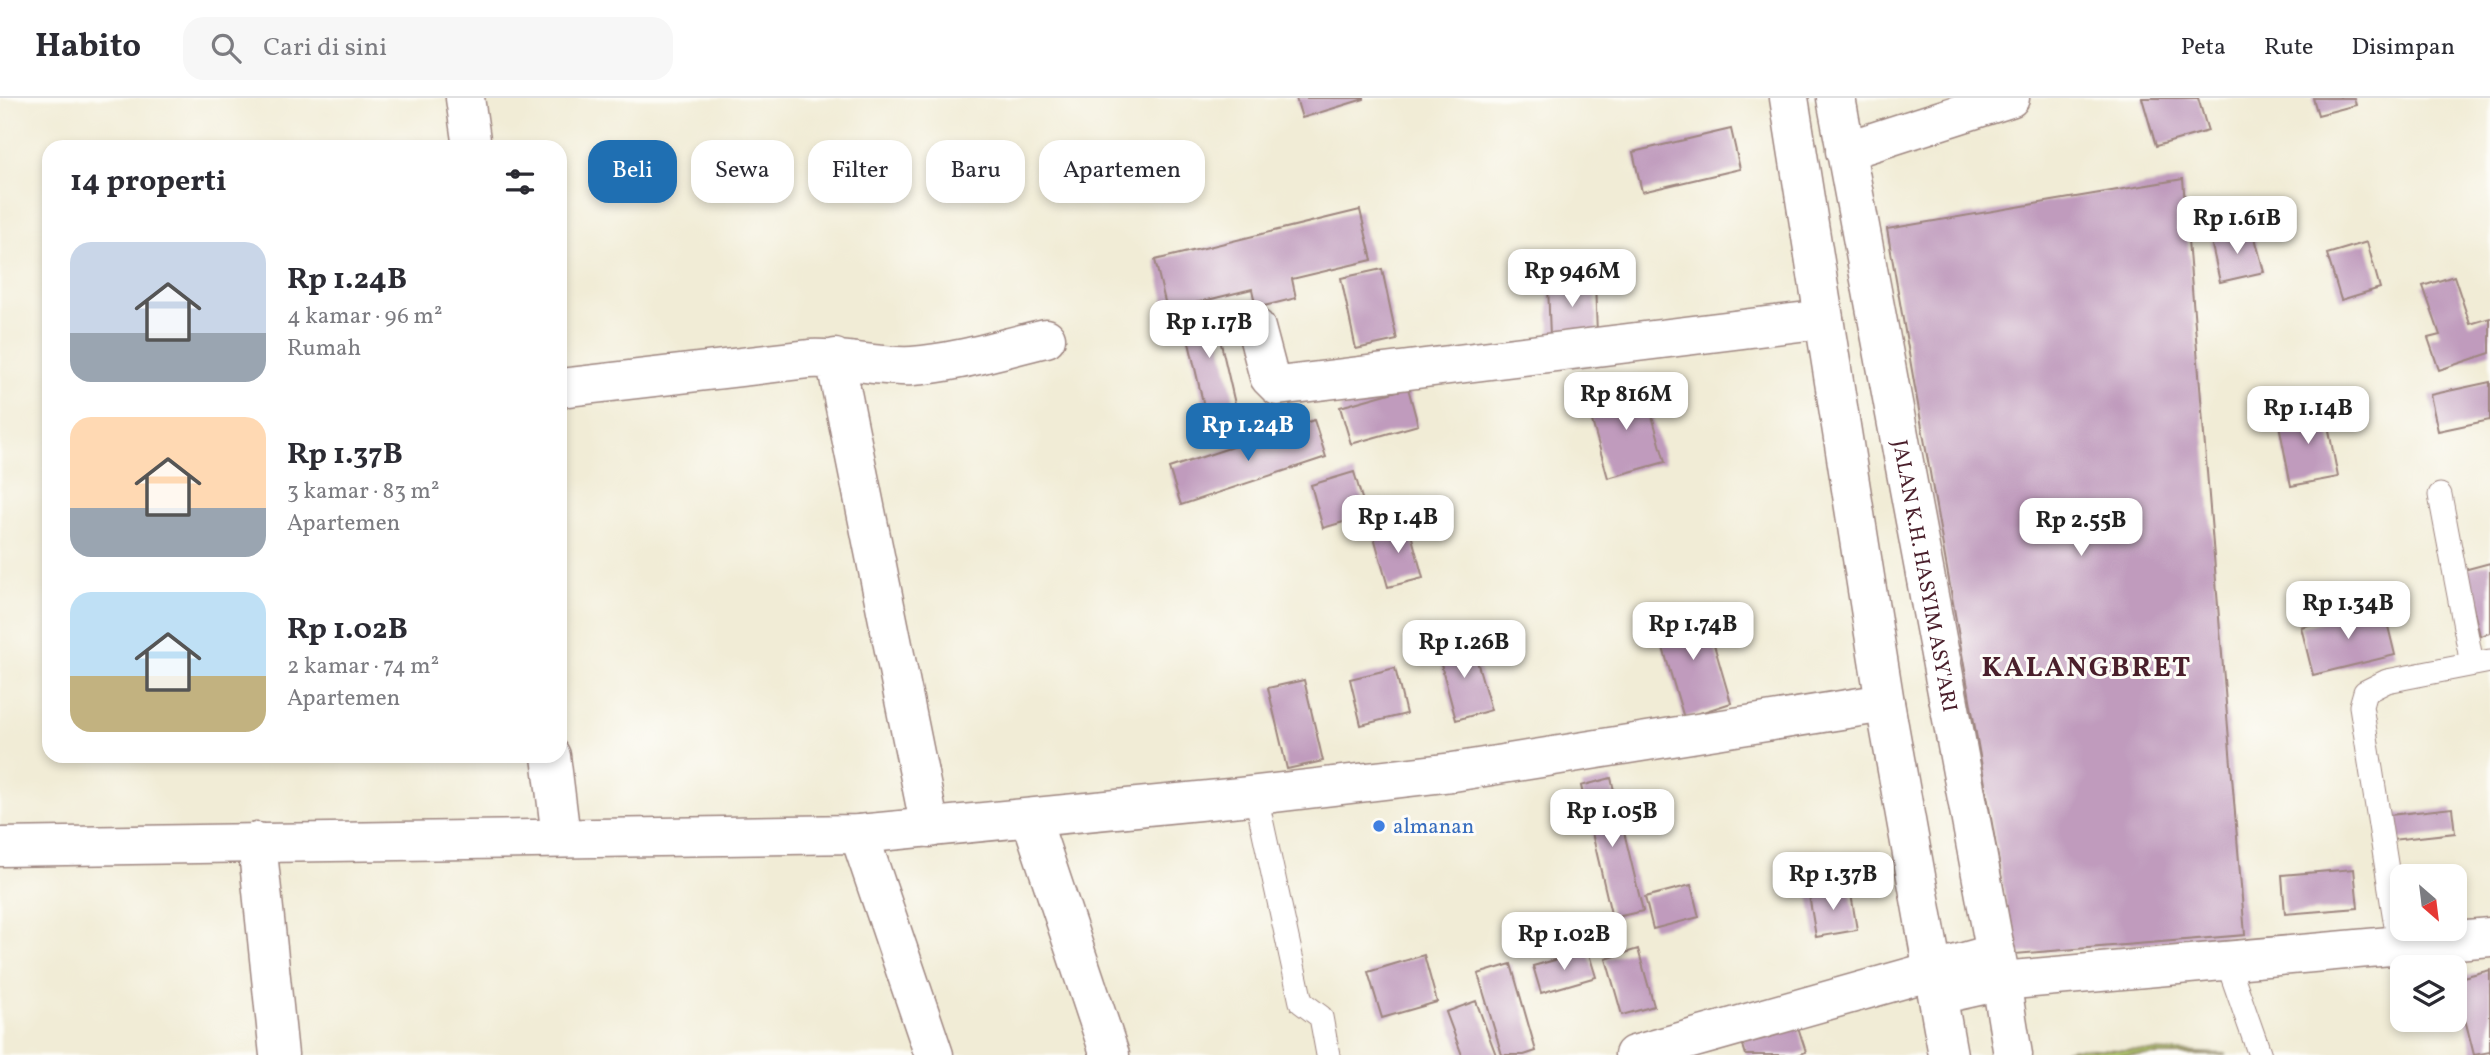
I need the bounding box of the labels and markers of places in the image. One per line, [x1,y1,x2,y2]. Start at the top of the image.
pin: Rp 1.61B [2165,197,2309,256]
pin: Rp 946M [1507,250,1637,309]
pin: Rp 1.17B [1137,300,1281,360]
pin: Rp 816M [1561,372,1691,432]
pin: Rp 1.14B [2236,386,2380,446]
pin: Rp 1.24B [1176,404,1320,463]
pin: Rp 1.4B [1333,496,1463,555]
pin: Rp 2.55B [2009,498,2153,558]
pin: Rp 1.34B [2276,582,2420,641]
pin: Rp 1.74B [1621,602,1765,662]
pin: Rp 1.26B [1392,620,1536,680]
pin: Rp 1.05B [1540,790,1684,849]
place label: almanan [1393,813,1474,842]
marker: almanan [1371,818,1387,834]
pin: Rp 1.37B [1761,852,1905,912]
pin: Rp 1.02B [1492,912,1636,972]

